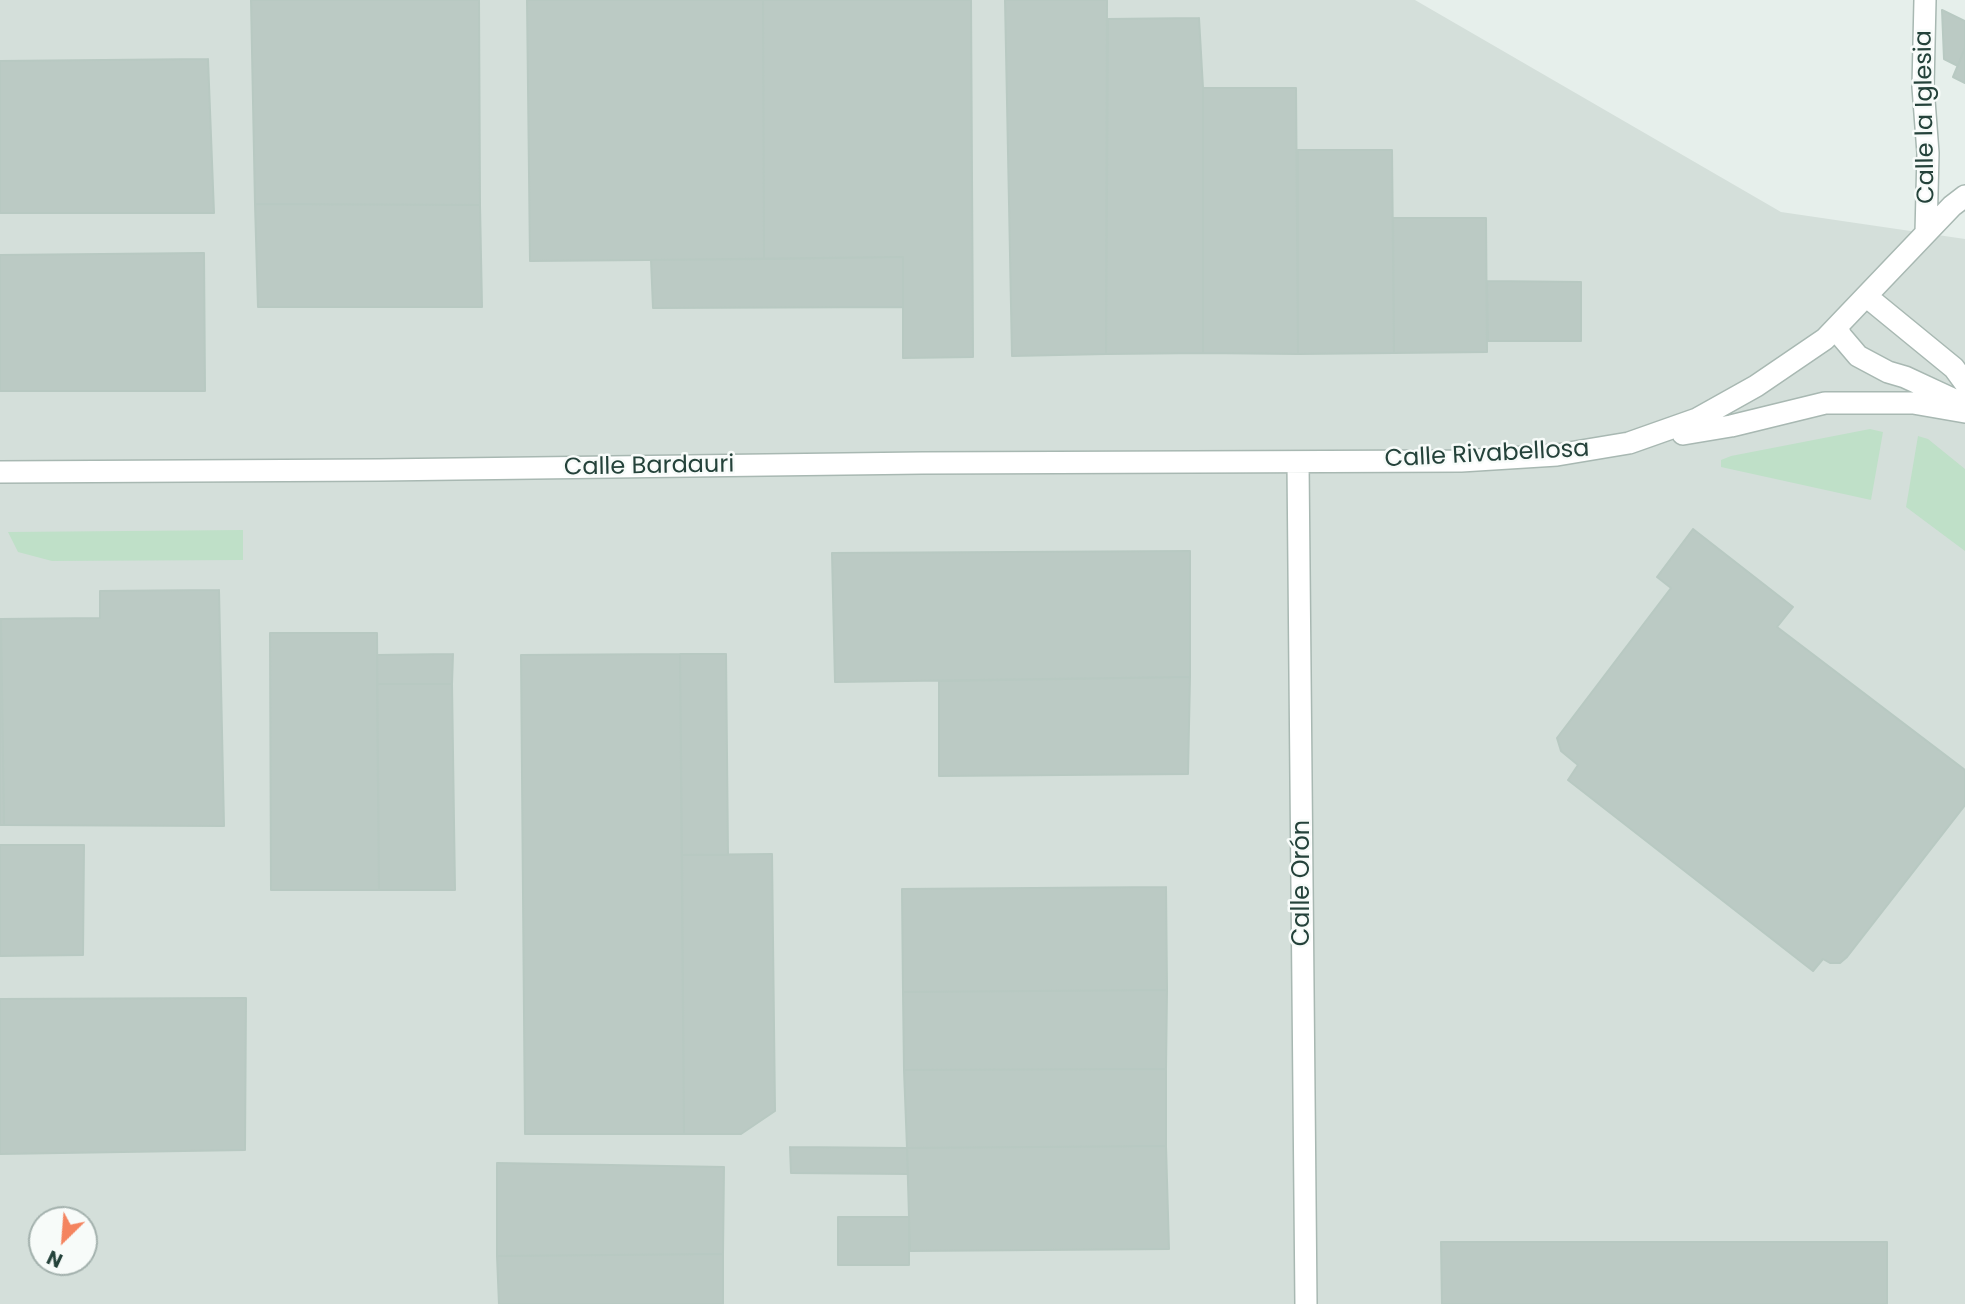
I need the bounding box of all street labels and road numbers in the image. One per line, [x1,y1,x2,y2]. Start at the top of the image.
street label: Calle la Iglesia [1910,30,1942,204]
street label: Calle Rivabellosa [1384,435,1590,475]
street label: Calle Bardauri [564,451,734,483]
street label: Calle Orón [1289,820,1317,946]

